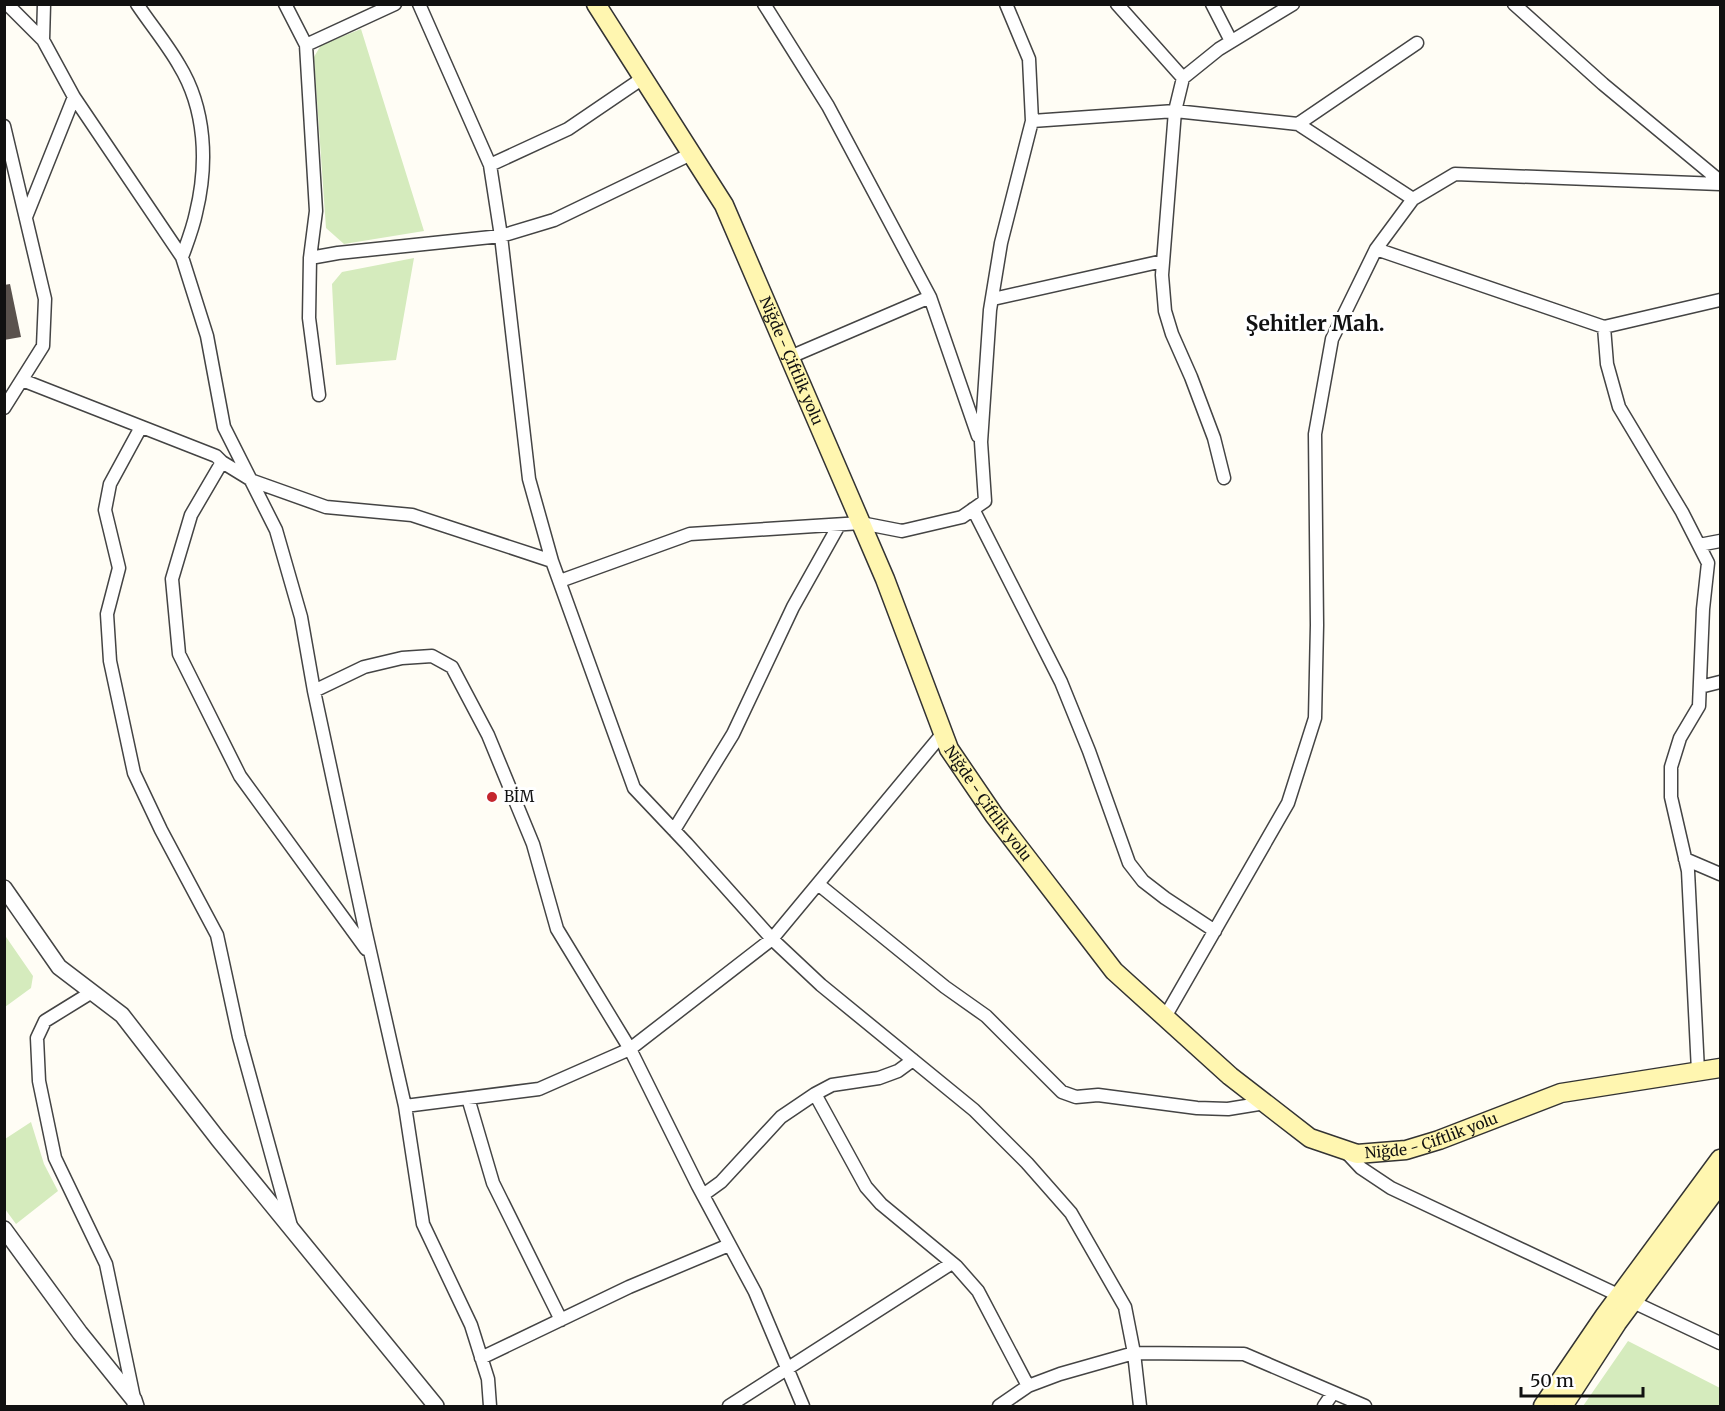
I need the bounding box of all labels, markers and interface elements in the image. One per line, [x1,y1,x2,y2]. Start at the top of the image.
street label: Niğde - Çiftlik yolu [756,294,828,428]
district label: Şehitler Mah. [1245,310,1385,337]
street label: Niğde - Çiftlik yolu [940,742,1036,865]
place label: BİM [504,787,534,806]
marker: BİM [485,790,499,804]
street label: Niğde - Çiftlik yolu [1364,1108,1500,1162]
scale bar [1521,1360,1642,1398]
text: 50 m [1530,1369,1574,1392]

